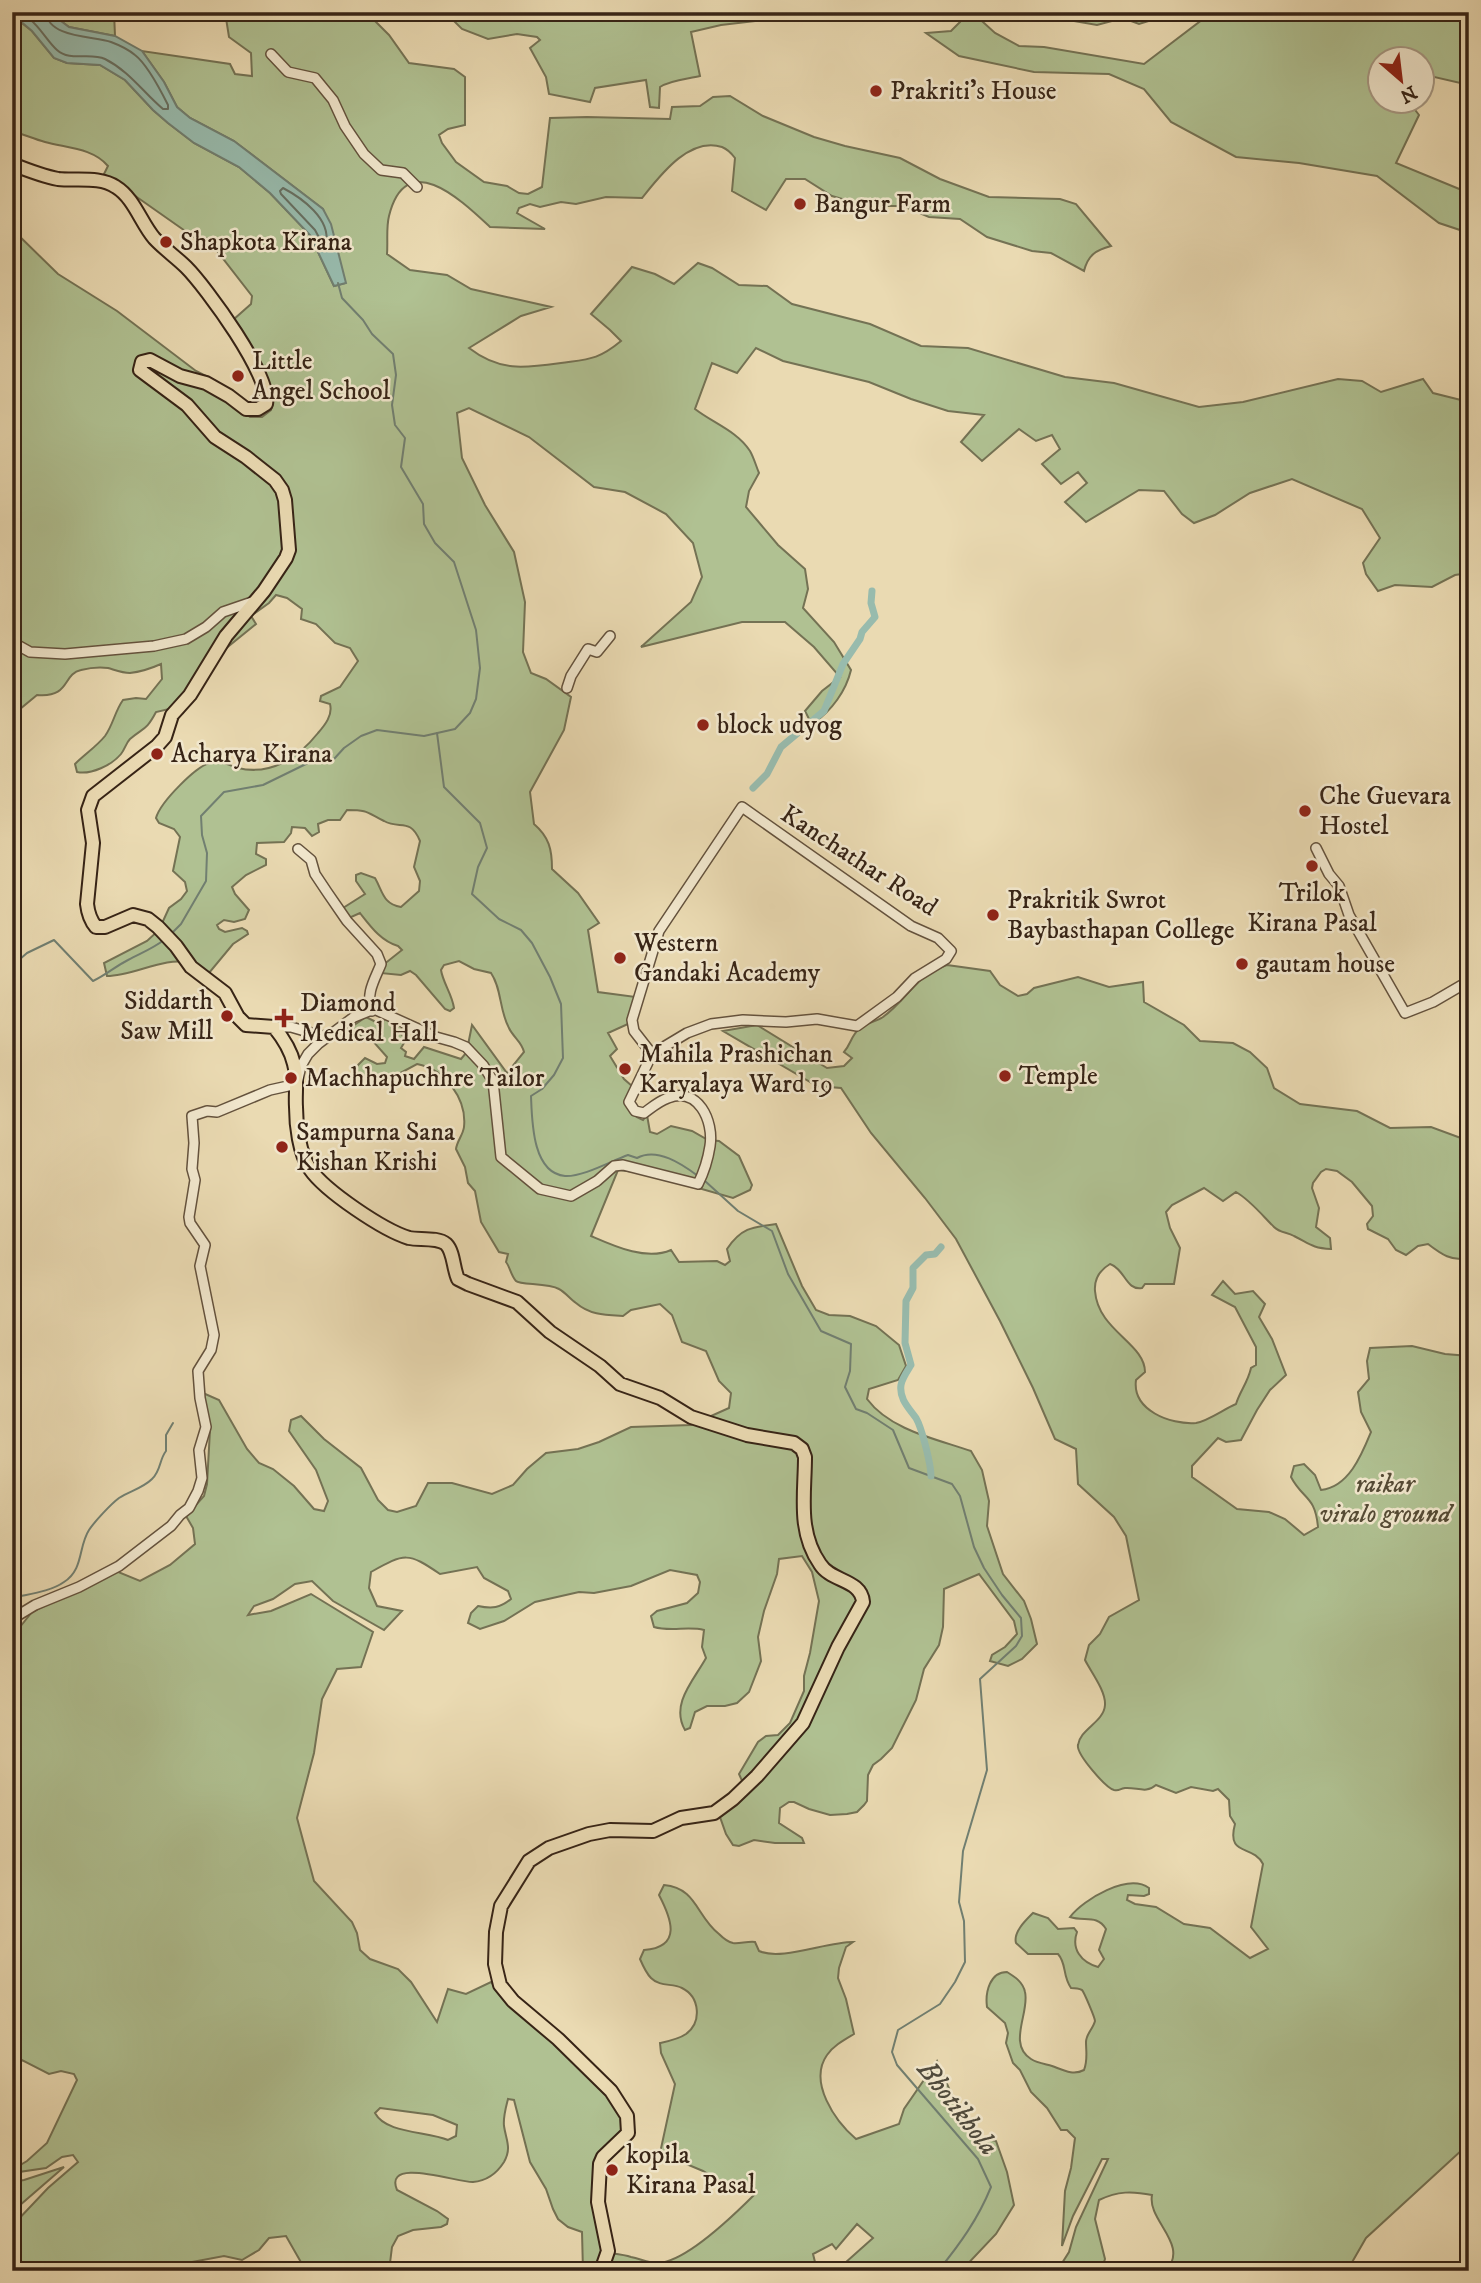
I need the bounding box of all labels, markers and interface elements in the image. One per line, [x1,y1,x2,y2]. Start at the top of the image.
north arrow [1366,46,1436,116]
place label: Prakriti's House [890,75,1057,108]
text: N [1396,80,1421,108]
marker: Prakriti's House [868,83,884,99]
place label: Bangur Farm [814,188,951,221]
marker: Bangur Farm [792,196,808,212]
place label: Shapkota Kirana [180,226,352,259]
marker: Shapkota Kirana [158,234,174,250]
place label: Little Angel School [252,345,391,408]
marker: Little Angel School [230,368,246,384]
place label: block udyog [717,709,842,742]
marker: block udyog [695,717,711,733]
place label: Acharya Kirana [171,738,332,771]
marker: Acharya Kirana [149,746,165,762]
place label: Che Guevara Hostel [1319,780,1451,843]
street label: Kanchathar Road [774,798,944,924]
marker: Che Guevara Hostel [1297,803,1313,819]
marker: Trilok Kirana Pasal [1304,858,1320,874]
place label: Trilok Kirana Pasal [1247,877,1377,940]
place label: Prakritik Swrot Baybasthapan College [1007,884,1234,947]
marker: Prakritik Swrot Baybasthapan College [985,907,1001,923]
place label: Western Gandaki Academy [633,927,821,990]
place label: gautam house [1256,948,1395,981]
marker: Western Gandaki Academy [612,950,628,966]
marker: gautam house [1234,956,1250,972]
place label: Siddarth Saw Mill [120,985,213,1048]
place label: Diamond Medical Hall [300,987,438,1050]
marker: Siddarth Saw Mill [219,1008,235,1024]
marker: Diamond Medical Hall [274,1008,294,1028]
place label: Mahila Prashichan Karyalaya Ward 19 [639,1038,833,1101]
place label: Temple [1019,1060,1098,1093]
marker: Mahila Prashichan Karyalaya Ward 19 [617,1061,633,1077]
place label: Machhapuchhre Tailor [305,1062,545,1095]
marker: Temple [997,1068,1013,1084]
marker: Machhapuchhre Tailor [283,1070,299,1086]
place label: Sampurna Sana Kishan Krishi [296,1116,455,1179]
marker: Sampurna Sana Kishan Krishi [274,1139,290,1155]
park label: raikar viralo ground [1319,1468,1455,1531]
water label: Bhotikhola [909,2053,1006,2163]
place label: kopila Kirana Pasal [626,2139,756,2202]
marker: kopila Kirana Pasal [604,2162,620,2178]

